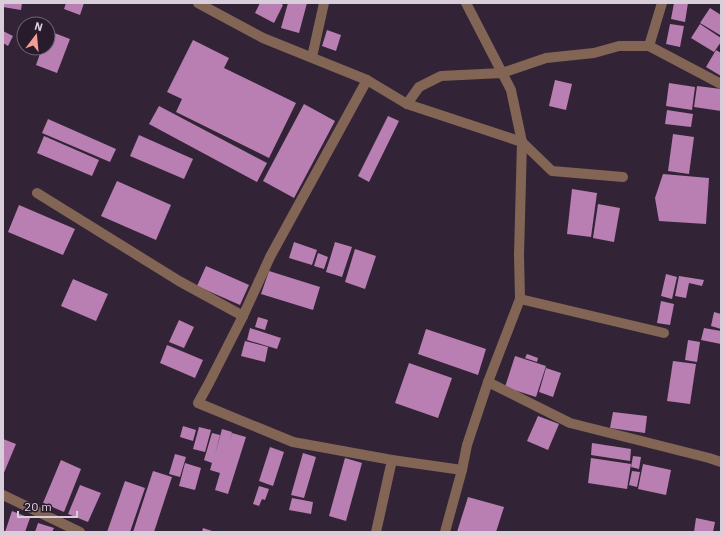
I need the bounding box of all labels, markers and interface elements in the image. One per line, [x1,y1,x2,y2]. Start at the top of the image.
north arrow [16,16,56,56]
text: N [33,19,45,34]
scale bar [18,493,77,519]
text: 20 m [24,499,52,514]

